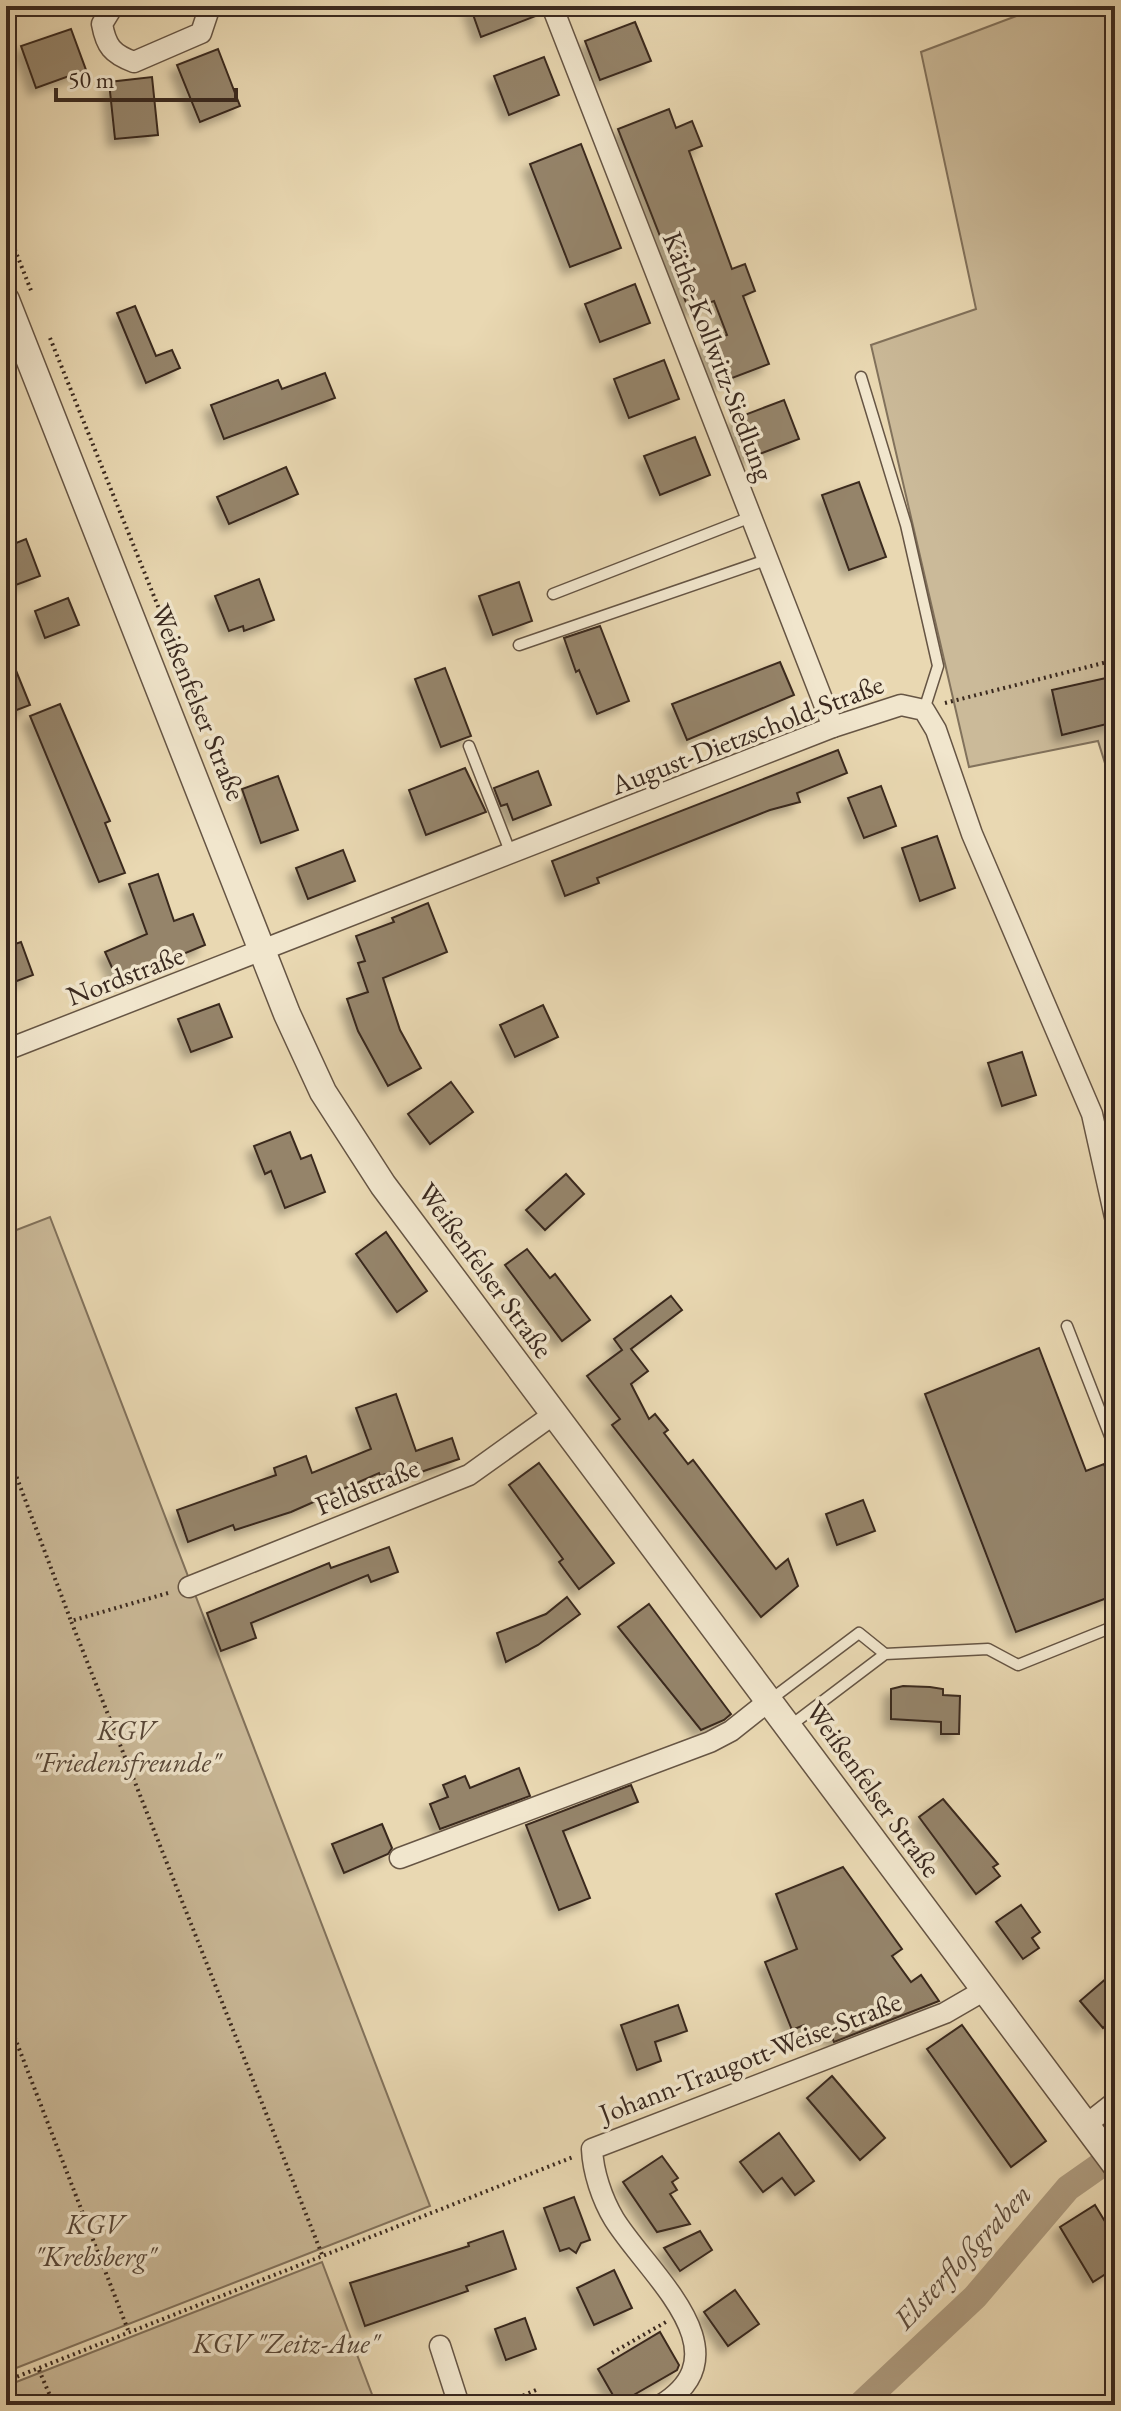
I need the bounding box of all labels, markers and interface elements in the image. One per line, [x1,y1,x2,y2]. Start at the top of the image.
scale bar [56,52,236,102]
text: 50 m [68,64,115,95]
street label: Käthe-Kollwitz-Siedlung [655,226,783,487]
street label: Weißenfelser Straße [143,599,255,806]
street label: August-Dietzschold-Straße [605,665,888,803]
street label: Nordstraße [61,936,189,1014]
street label: Weißenfelser Straße [410,1175,562,1365]
street label: Feldstraße [310,1449,424,1523]
street label: Weißenfelser Straße [798,1694,950,1884]
park label: KGV "Friedensfreunde" [32,1712,223,1780]
street label: Johann-Traugott-Weise-Straße [592,1983,906,2132]
water label: Elsterfloßgraben [884,2175,1039,2338]
park label: KGV "Krebsberg" [34,2206,159,2274]
park label: KGV "Zeitz-Aue" [192,2325,382,2361]

